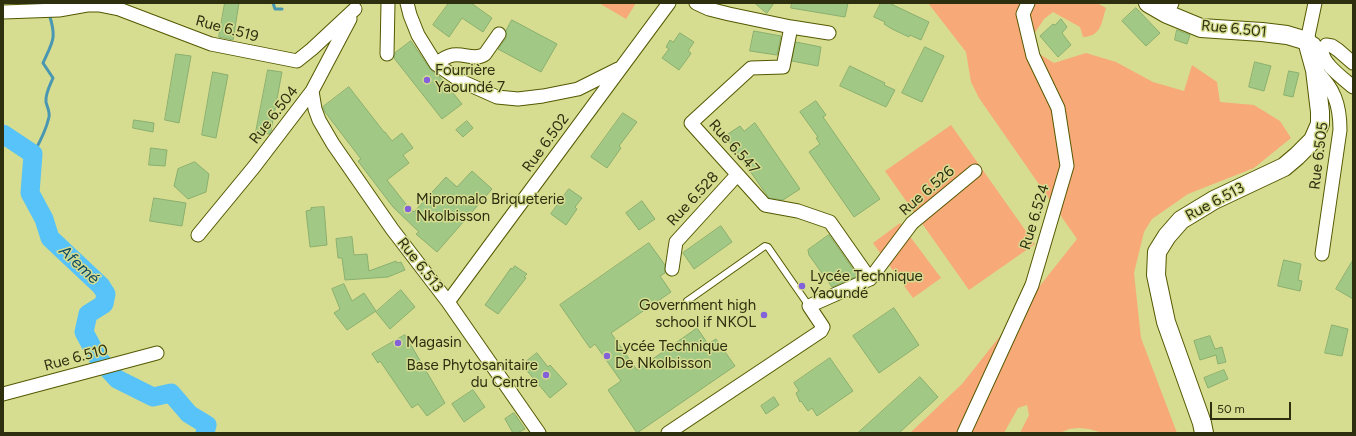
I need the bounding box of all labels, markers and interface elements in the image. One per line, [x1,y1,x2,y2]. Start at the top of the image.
street label: Rue 6.519 [193,12,261,46]
street label: Rue 6.501 [1200,17,1268,41]
place label: Fourrière Yaoundé 7 [435,62,505,97]
marker: Fourrière Yaoundé 7 [422,75,432,85]
street label: Rue 6.504 [246,82,302,148]
street label: Rue 6.502 [519,110,573,176]
street label: Rue 6.547 [705,116,763,178]
street label: Rue 6.505 [1306,121,1332,191]
street label: Rue 6.526 [896,162,958,220]
street label: Rue 6.528 [663,168,723,230]
street label: Rue 6.513 [1182,179,1248,225]
street label: Rue 6.524 [1017,182,1053,252]
place label: Mipromalo Briqueterie Nkolbisson [416,191,564,226]
marker: Mipromalo Briqueterie Nkolbisson [403,204,413,214]
street label: Rue 6.513 [393,234,447,296]
water label: Afemé [55,242,103,288]
place label: Lycée Technique Yaoundé [810,268,923,303]
marker: Lycée Technique Yaoundé [797,281,807,291]
place label: Government high school if NKOL [639,297,756,332]
marker: Government high school if NKOL [759,310,769,320]
place label: Magasin [406,334,462,352]
marker: Magasin [393,338,403,348]
place label: Lycée Technique De Nkolbisson [615,338,728,373]
street label: Rue 6.510 [42,341,110,375]
marker: Lycée Technique De Nkolbisson [602,351,612,361]
place label: Base Phytosanitaire du Centre [407,357,538,392]
marker: Base Phytosanitaire du Centre [541,370,551,380]
scale bar [1212,394,1293,420]
text: 50 m [1217,402,1245,416]

